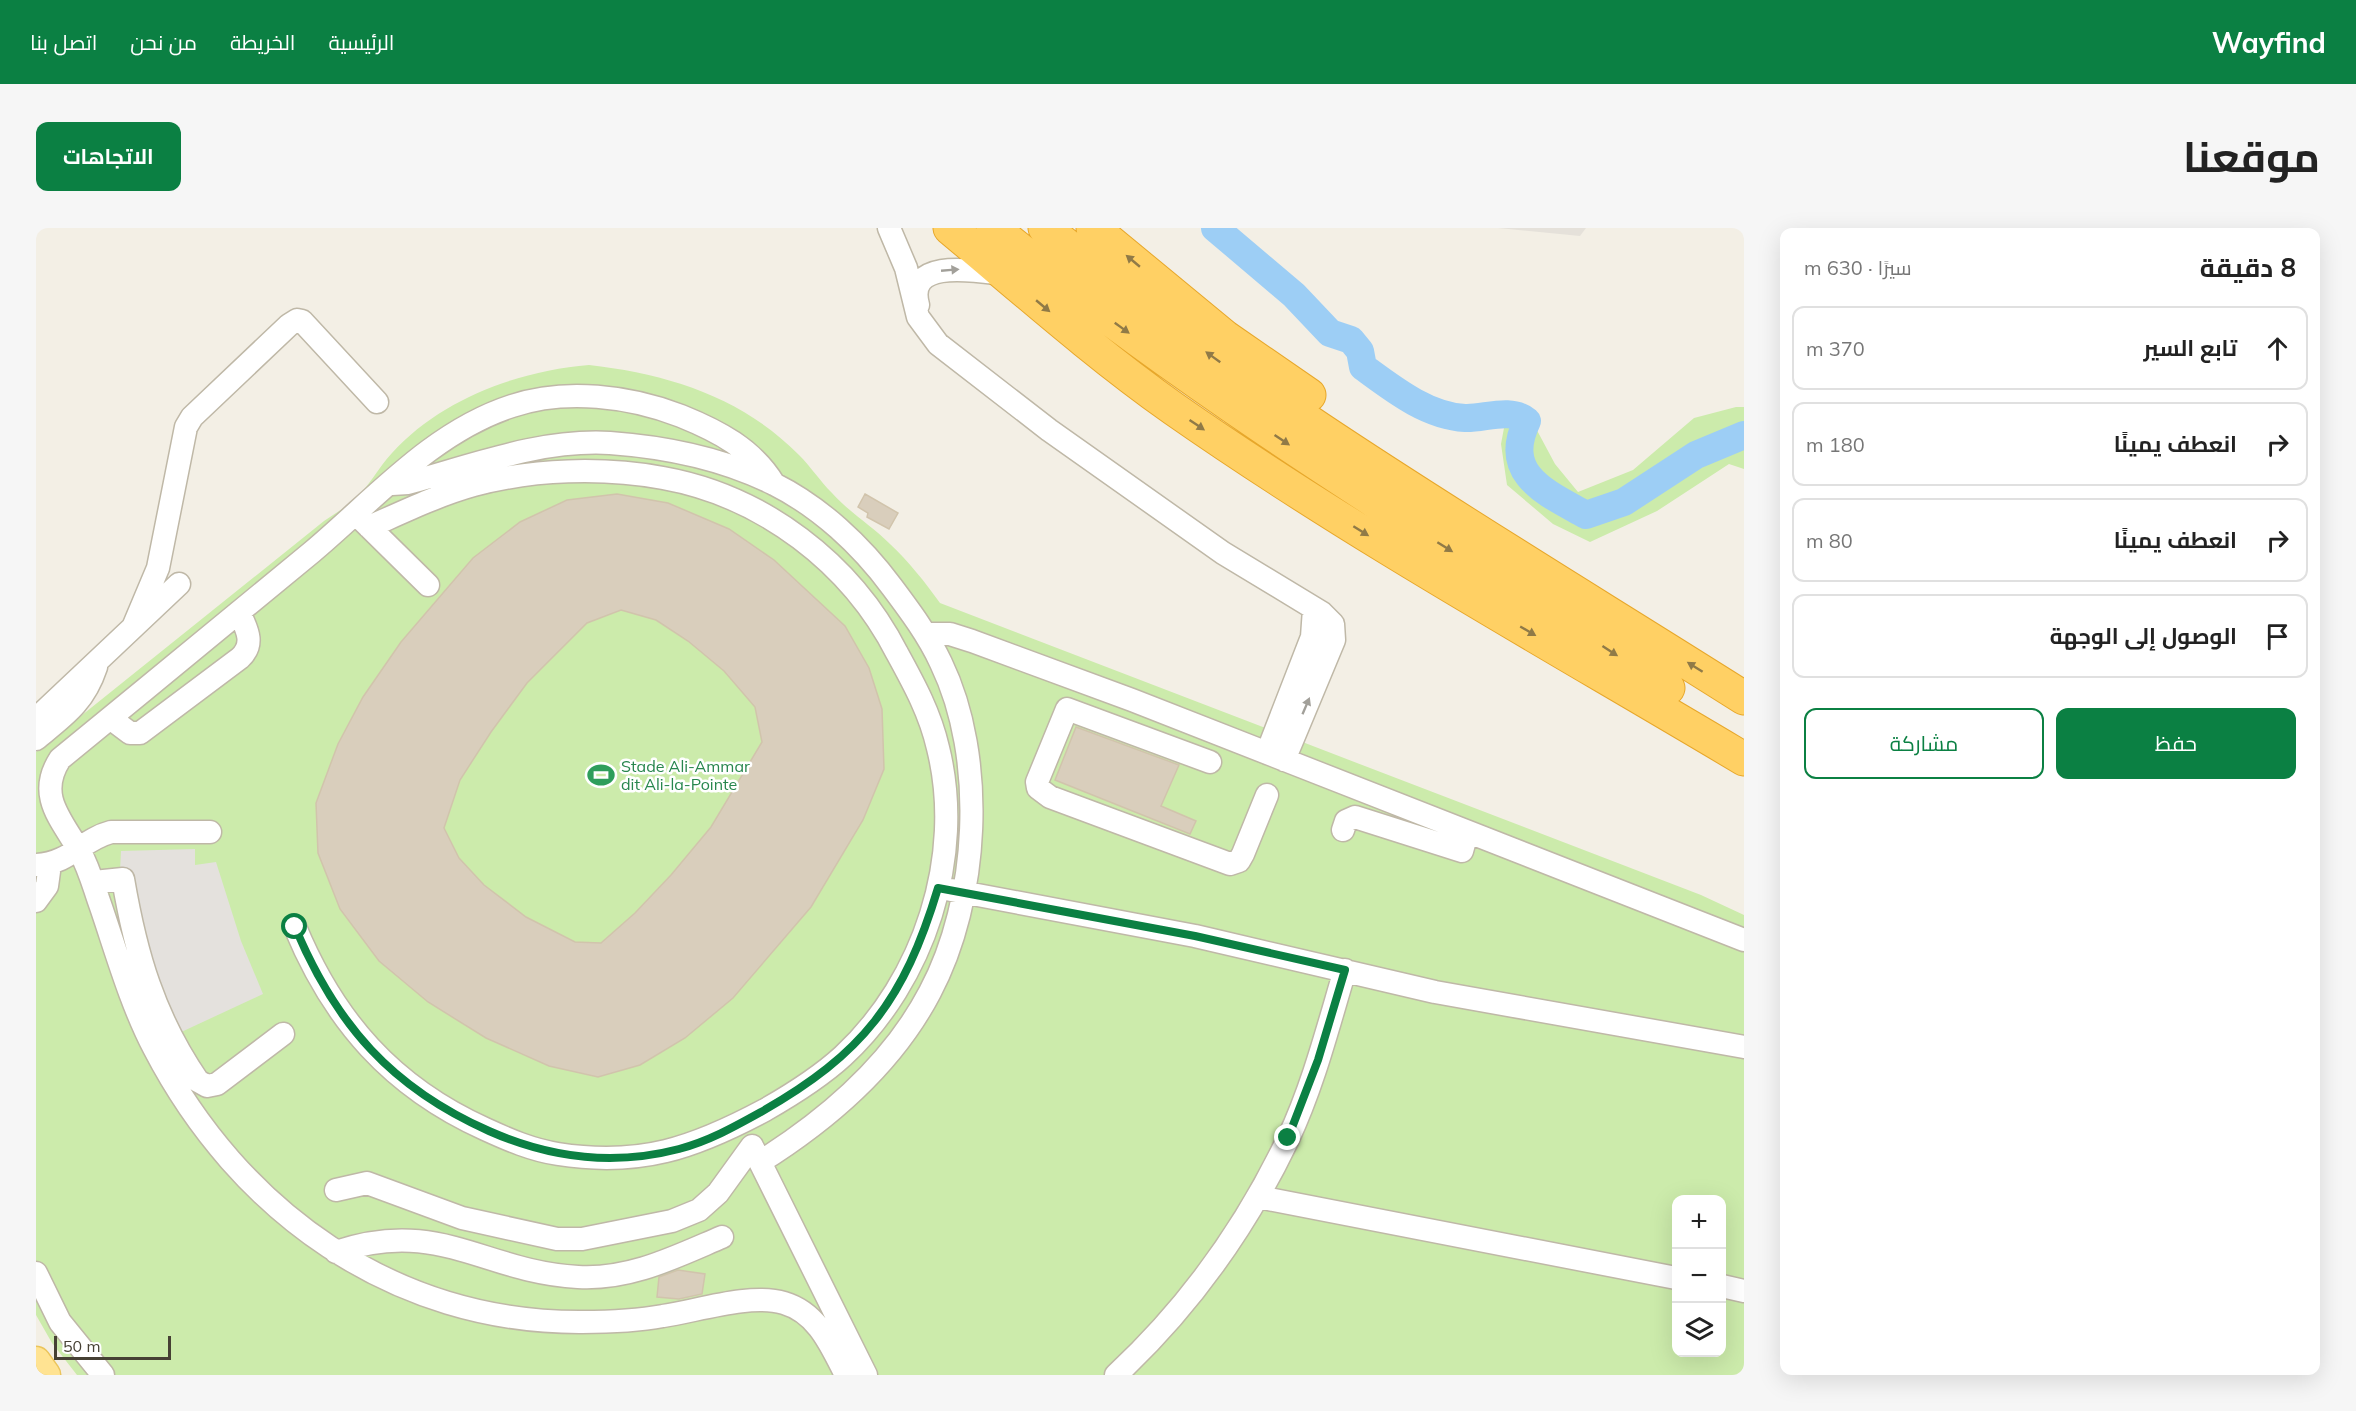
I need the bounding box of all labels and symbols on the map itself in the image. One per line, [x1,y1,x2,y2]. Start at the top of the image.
one-way arrow [1125,254,1141,267]
one-way arrow [941,265,960,275]
one-way arrow [1035,299,1051,312]
one-way arrow [1114,322,1130,334]
one-way arrow [1205,351,1221,363]
one-way arrow [1189,419,1205,431]
one-way arrow [1274,434,1290,445]
one-way arrow [1353,526,1369,537]
one-way arrow [1437,541,1453,552]
one-way arrow [1520,626,1537,636]
one-way arrow [1602,645,1618,656]
one-way arrow [1687,661,1703,673]
one-way arrow [1301,696,1311,714]
place label: Stade Ali-Ammar dit Ali-la-Pointe [621,756,750,794]
sports icon: Stade Ali-Ammar dit Ali-la-Pointe [586,760,616,790]
route start [281,913,307,939]
route end [1274,1124,1300,1150]
scale bar [54,1333,171,1360]

